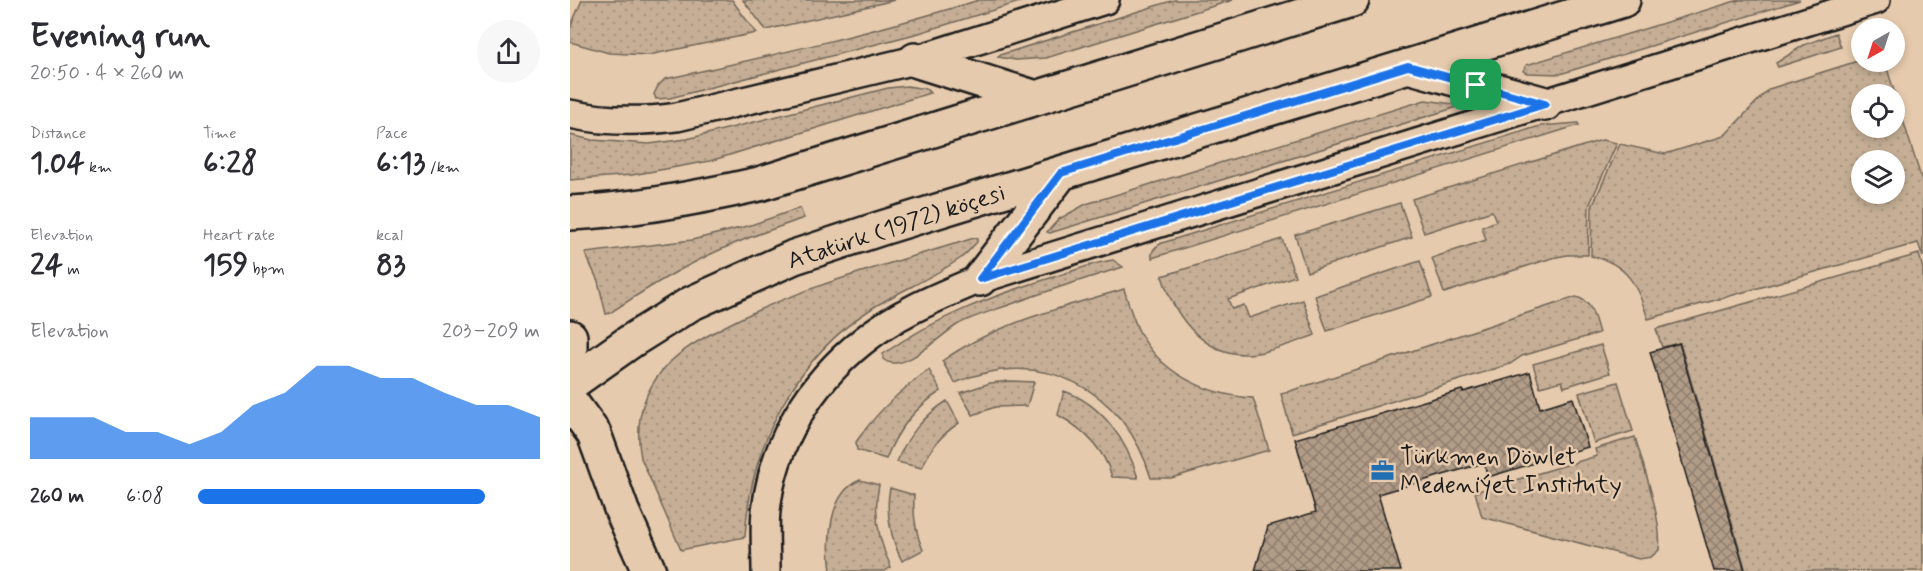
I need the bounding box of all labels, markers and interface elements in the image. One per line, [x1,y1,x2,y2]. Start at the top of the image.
text: Evening run [30,15,210,59]
north arrow [1851,18,1905,72]
map controls [1851,18,1905,204]
button: share [477,20,540,83]
pin [1450,59,1501,110]
text: 20:50 · 4 × 260 m [30,60,184,87]
icon: arrive [1459,68,1492,101]
button: locate [1851,84,1905,138]
text: Distance [30,123,86,144]
text: Time [203,123,237,144]
text: Pace [376,123,408,144]
text: 1.04 [30,144,85,183]
text: 6:28 [203,144,258,183]
text: 6:13 [376,144,425,183]
button: layers [1851,150,1905,204]
text: km [85,157,112,178]
text: /km [425,157,460,178]
street label: Atatürk (1972) köçesi [784,178,1009,277]
text: Elevation [30,225,93,246]
text: Heart rate [203,225,275,246]
text: kcal [376,225,403,246]
text: 24 [30,246,63,285]
text: 159 [203,246,248,285]
text: 83 [376,246,406,285]
text: m [63,259,80,280]
text: bpm [248,259,285,280]
text: Elevation [30,318,109,345]
text: 203–209 m [442,318,540,345]
place label: Türkmen Döwlet Medeniýet Instituty [1400,442,1622,501]
office icon: Türkmen Döwlet Medeniýet Instituty [1369,457,1395,483]
text: 260 m [30,483,84,510]
text: 6:08 [126,483,164,510]

